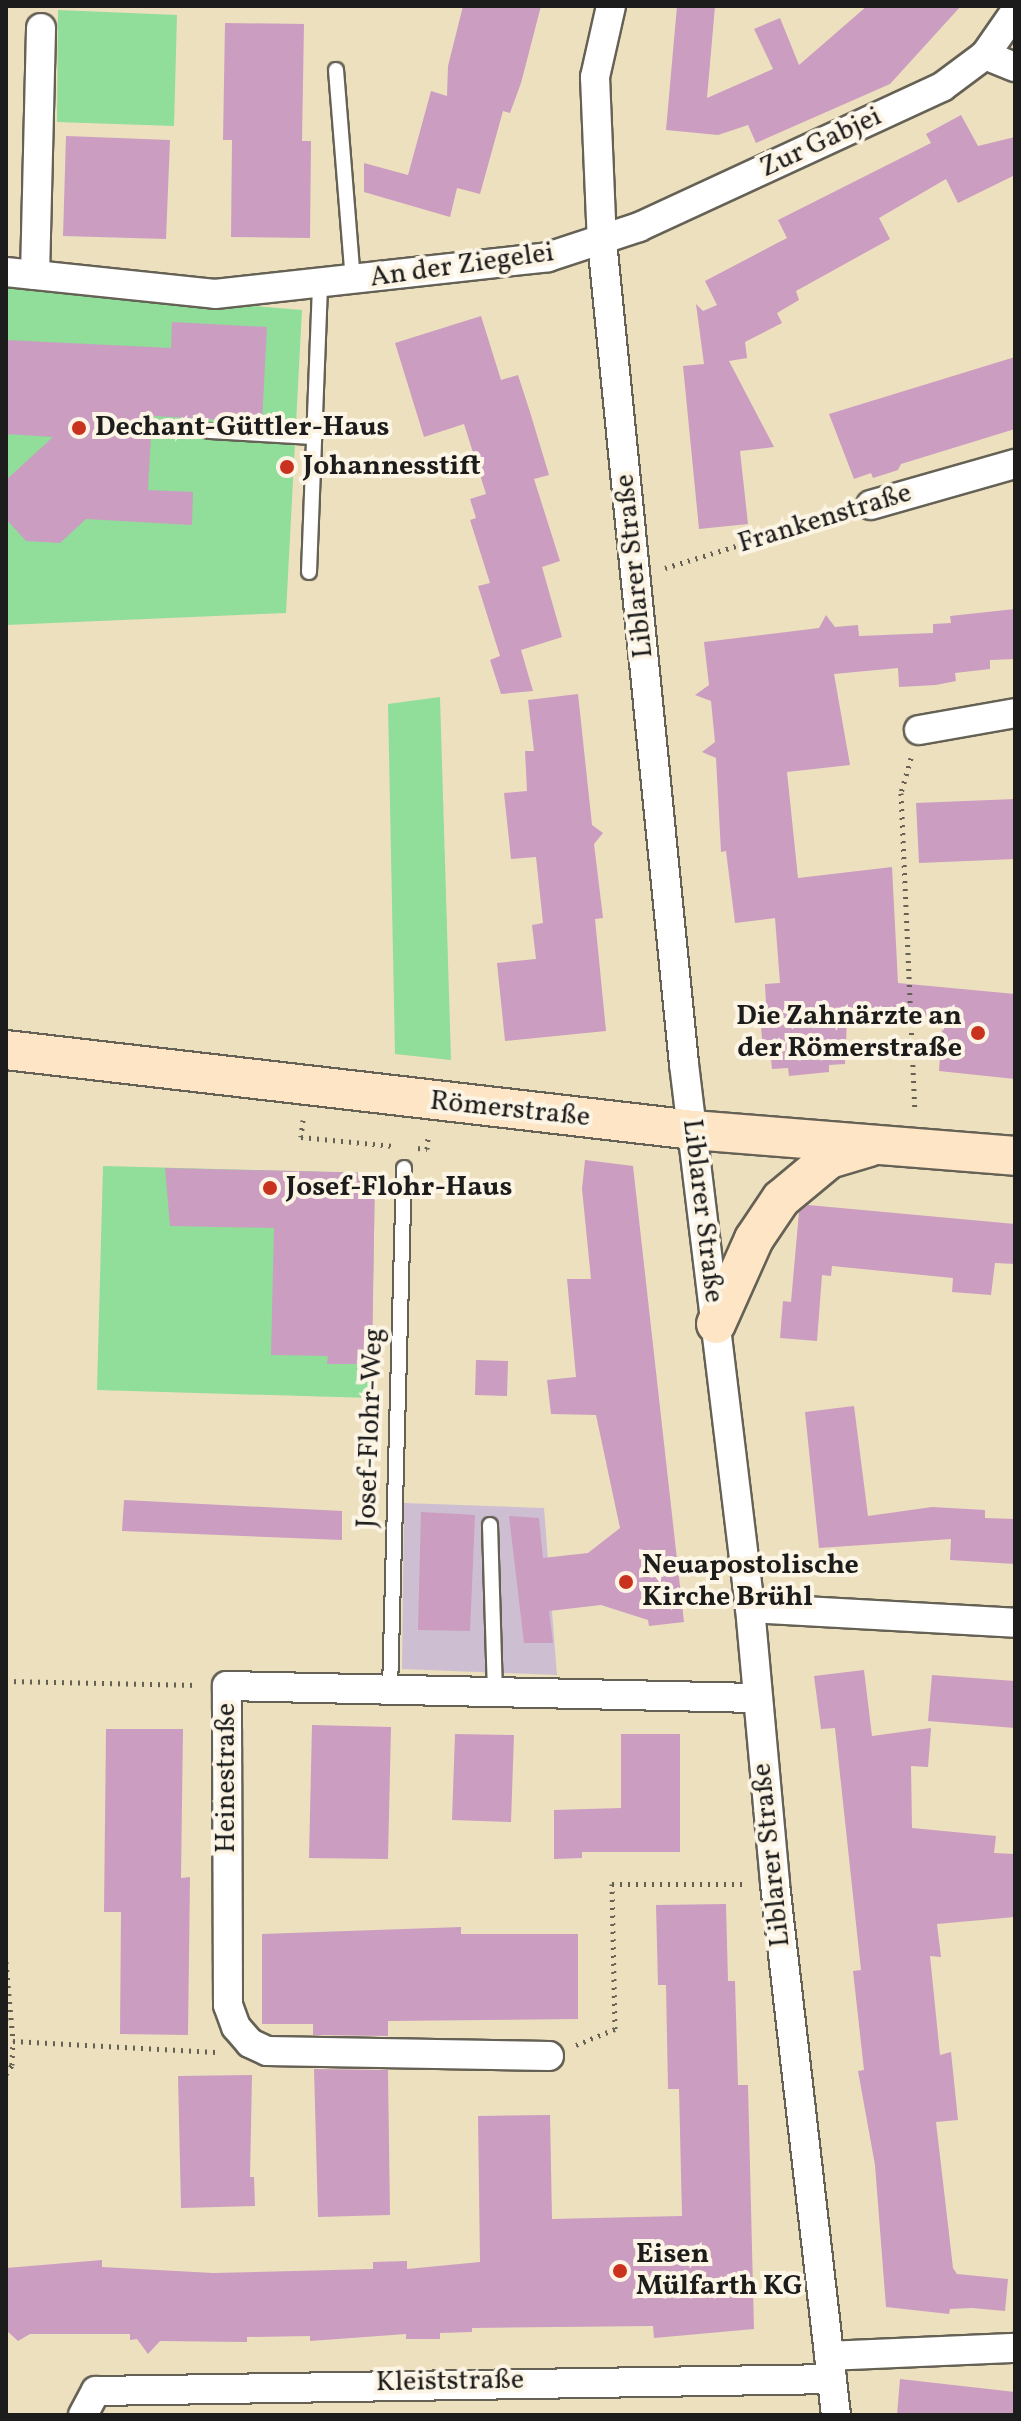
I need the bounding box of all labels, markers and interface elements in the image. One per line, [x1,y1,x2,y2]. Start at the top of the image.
street label: Zur Gabjei [755,100,887,186]
street label: An der Ziegelei [368,236,556,296]
place label: Dechant-Güttler-Haus [95,411,389,445]
marker: Dechant-Güttler-Haus [70,419,88,437]
place label: Johannesstift [303,450,481,484]
marker: Johannesstift [278,458,296,476]
street label: Liblarer Straße [609,472,661,660]
street label: Frankenstraße [734,477,916,561]
place label: Die Zahnärzte an der Römerstraße [736,1000,962,1066]
marker: Die Zahnärzte an der Römerstraße [969,1024,987,1042]
street label: Römerstraße [428,1085,592,1135]
street label: Liblarer Straße [674,1117,730,1305]
place label: Josef-Flohr-Haus [286,1171,512,1205]
marker: Josef-Flohr-Haus [261,1179,279,1197]
street label: Josef-Flohr-Weg [351,1327,391,1529]
place label: Neuapostolische Kirche Brühl [642,1549,859,1615]
marker: Neuapostolische Kirche Brühl [617,1573,635,1591]
street label: Heinestraße [210,1703,244,1853]
street label: Liblarer Straße [746,1761,798,1949]
place label: Eisen Mülfarth KG [636,2238,802,2304]
marker: Eisen Mülfarth KG [611,2262,629,2280]
street label: Kleiststraße [376,2364,524,2400]

